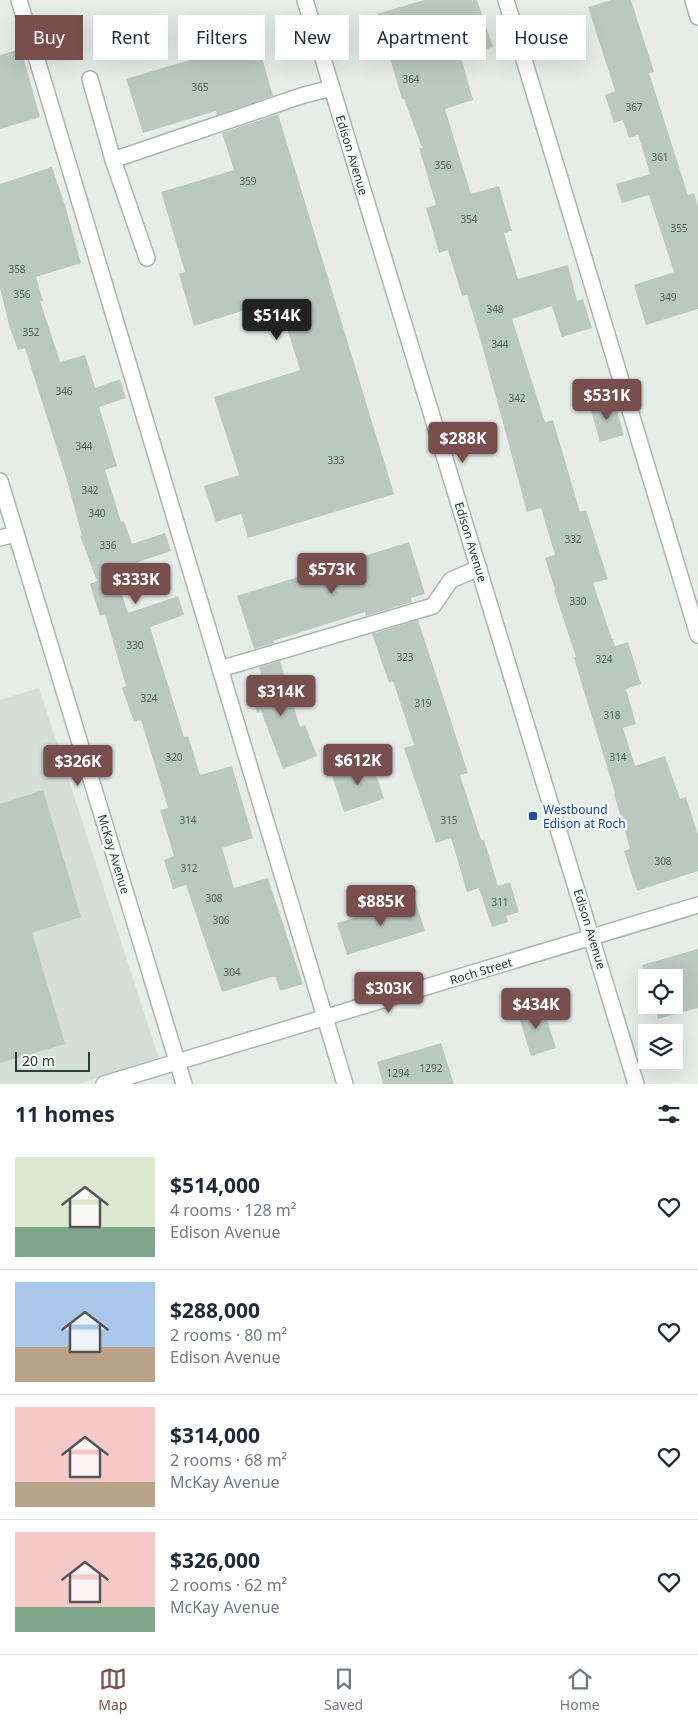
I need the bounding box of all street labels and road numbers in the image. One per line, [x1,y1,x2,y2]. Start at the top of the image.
street label: Edison Avenue [332,113,372,197]
street label: Edison Avenue [451,500,491,584]
street label: McKay Avenue [94,812,134,896]
street label: Edison Avenue [570,887,610,971]
street label: Roch Street [448,953,515,989]

